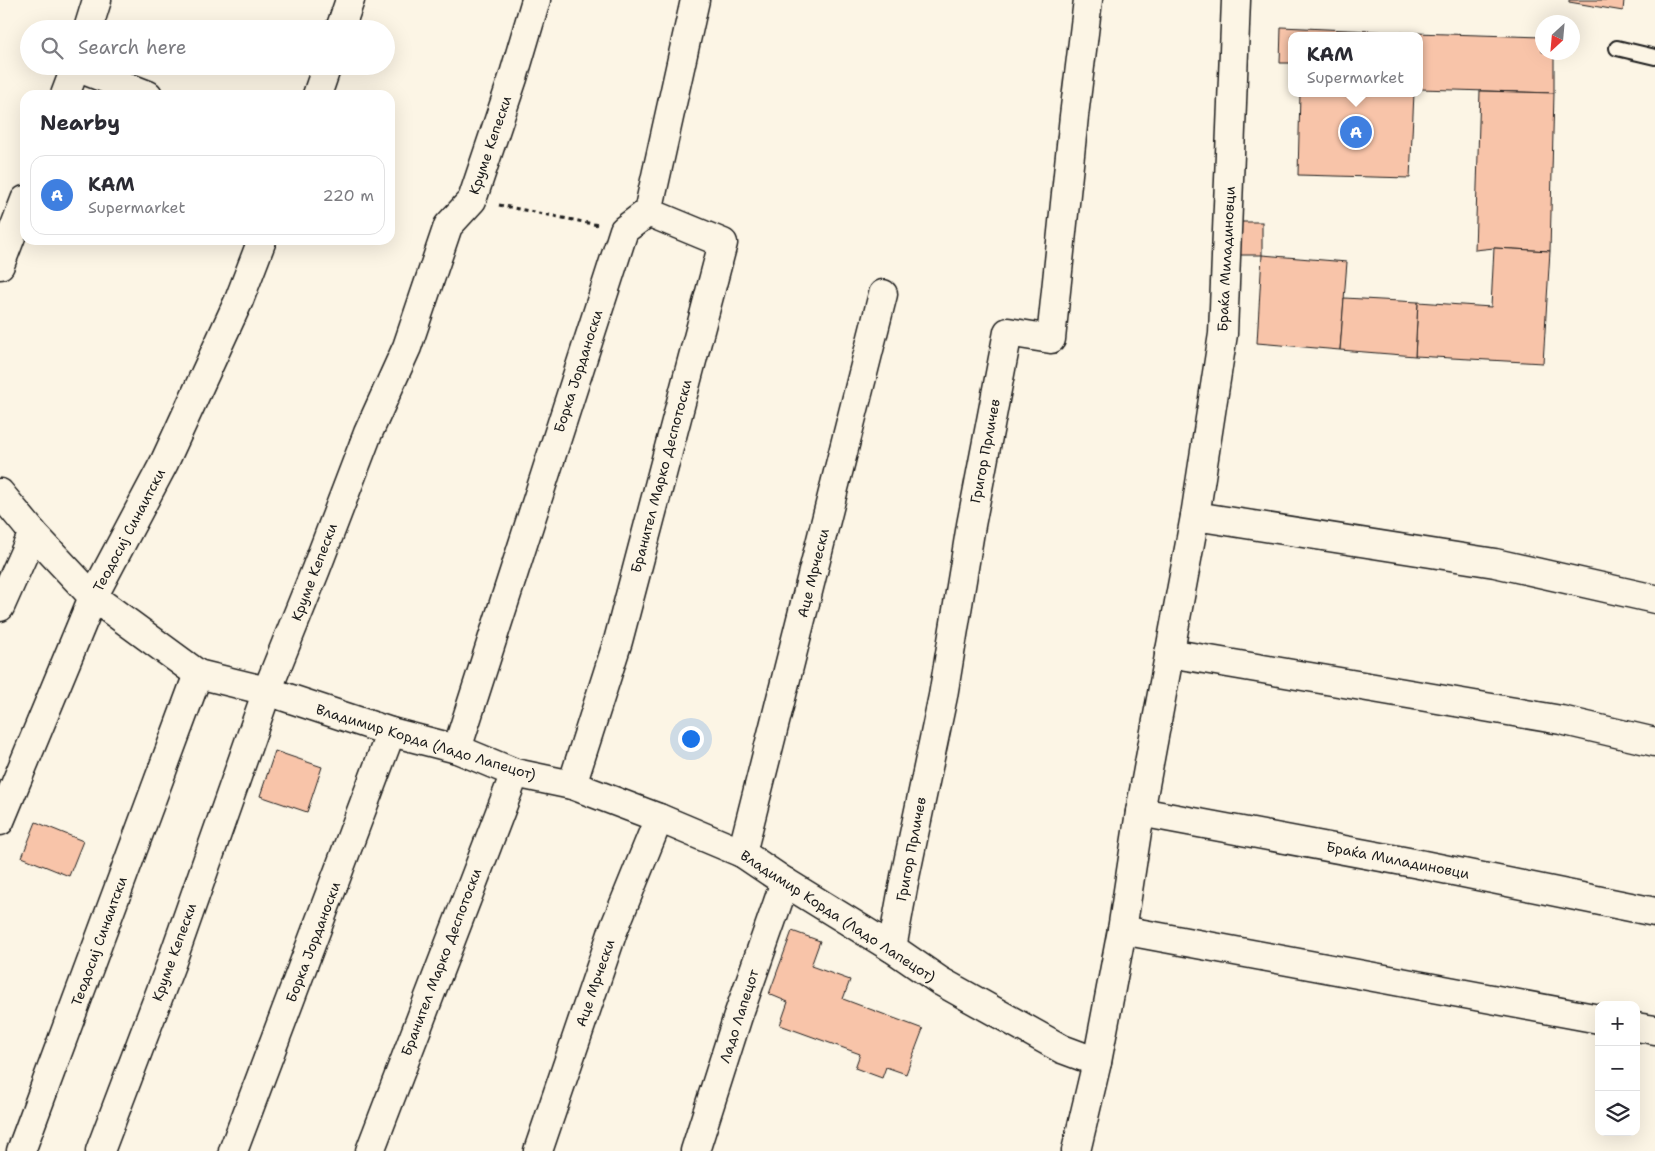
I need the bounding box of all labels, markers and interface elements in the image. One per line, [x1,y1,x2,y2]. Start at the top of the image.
north arrow [1535,15,1580,60]
search box [20,20,395,75]
popup [1288,32,1423,97]
icon: search [38,34,66,62]
text: Search here [78,35,187,60]
text: КАМ [1307,42,1354,67]
text: Supermarket [1307,67,1404,88]
street label: Круме Кепески [465,93,515,197]
text: Nearby [40,109,120,137]
pin: A [1340,113,1372,151]
text: КАМ [88,172,135,197]
text: A [51,185,63,206]
text: 220 m [322,185,374,206]
street label: Браќа Миладиновци [1213,186,1239,332]
text: Supermarket [88,197,185,218]
street label: Борка Јорданоски [550,307,606,435]
street label: Бранител Марко Деспотоски [626,377,696,575]
street label: Григор Прличев [966,397,1004,505]
street label: Теодосиј Синаитски [89,465,169,595]
street label: Круме Кепески [287,520,341,624]
street label: Аце Мрчески [793,526,833,620]
street label: Владимир Корда (Ладо Лапецот) [314,700,538,784]
your location [678,726,704,752]
street label: Григор Прличев [892,795,930,903]
street label: Браќа Миладиновци [1325,837,1471,883]
street label: Владимир Корда (Ладо Лапецот) [737,846,939,986]
street label: Бранител Марко Деспотоски [397,866,485,1058]
street label: Теодосиј Синаитски [67,874,131,1008]
street label: Борка Јорданоски [282,879,344,1005]
street label: Круме Кепески [148,900,200,1004]
street label: Аце Мрчески [572,937,618,1029]
street label: Ладо Лапецот [715,966,763,1065]
map controls [1595,1001,1640,1136]
button: + [1595,1001,1640,1046]
button: − [1595,1046,1640,1091]
button: layers [1595,1091,1640,1136]

